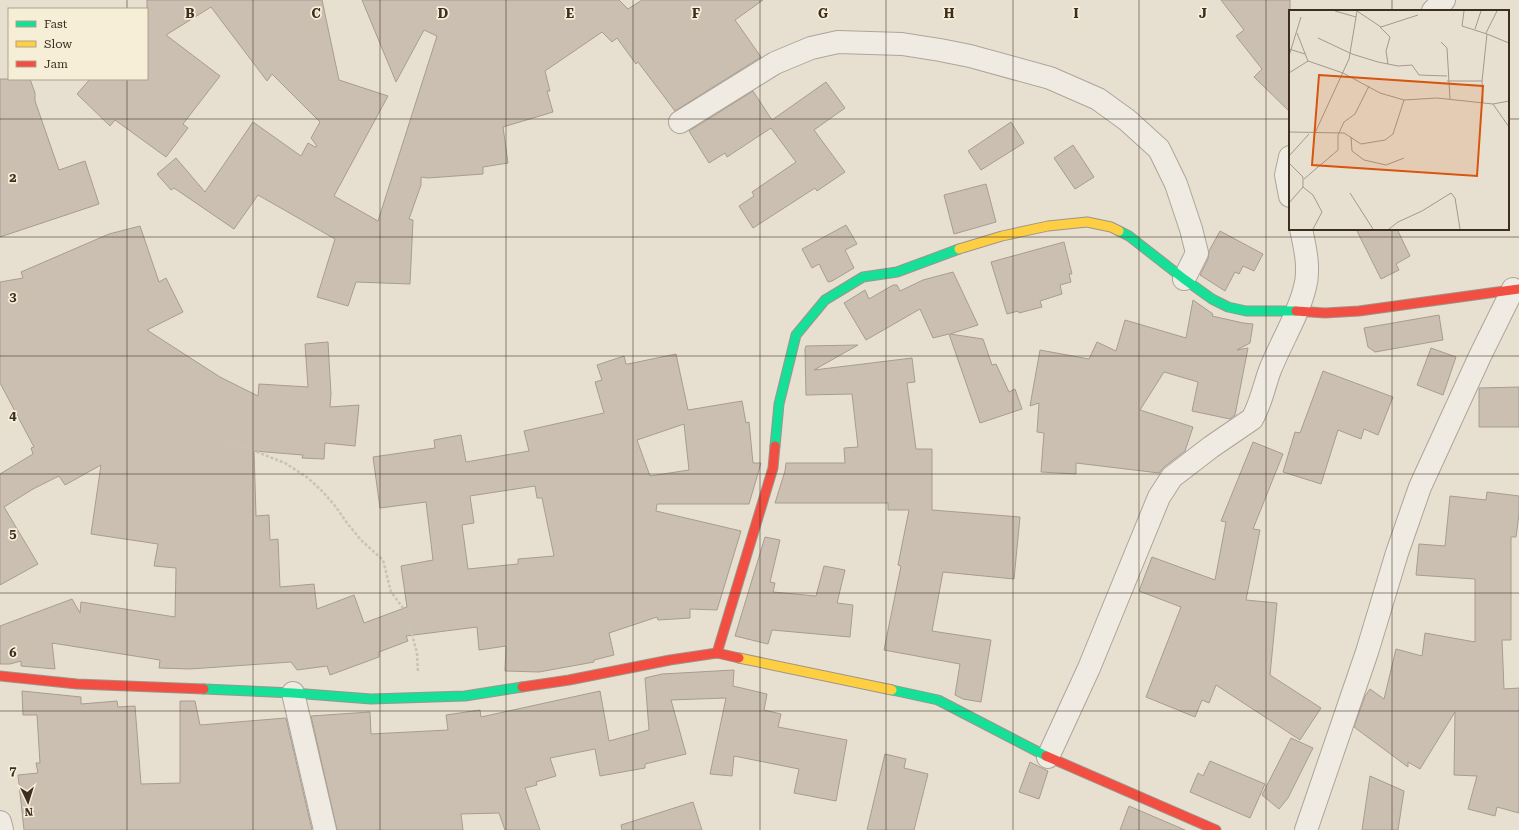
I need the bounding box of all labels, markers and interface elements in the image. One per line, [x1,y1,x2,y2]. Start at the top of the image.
text: B [185,6,195,21]
text: C [311,6,321,21]
text: D [438,6,448,21]
text: E [566,6,574,21]
text: F [692,6,700,21]
text: G [818,6,828,21]
text: H [944,6,955,21]
text: I [1073,6,1079,21]
text: J [1199,6,1207,21]
legend [8,8,148,80]
inset map [1289,10,1509,230]
text: Fast [44,17,68,31]
text: Slow [44,37,72,51]
text: Jam [44,57,68,71]
text: 2 [9,170,17,185]
text: 3 [9,289,17,304]
text: 4 [9,408,17,423]
text: 5 [9,526,17,541]
text: 6 [9,645,17,660]
text: 7 [9,763,17,778]
north arrow [8,782,48,822]
text: N [23,805,33,818]

